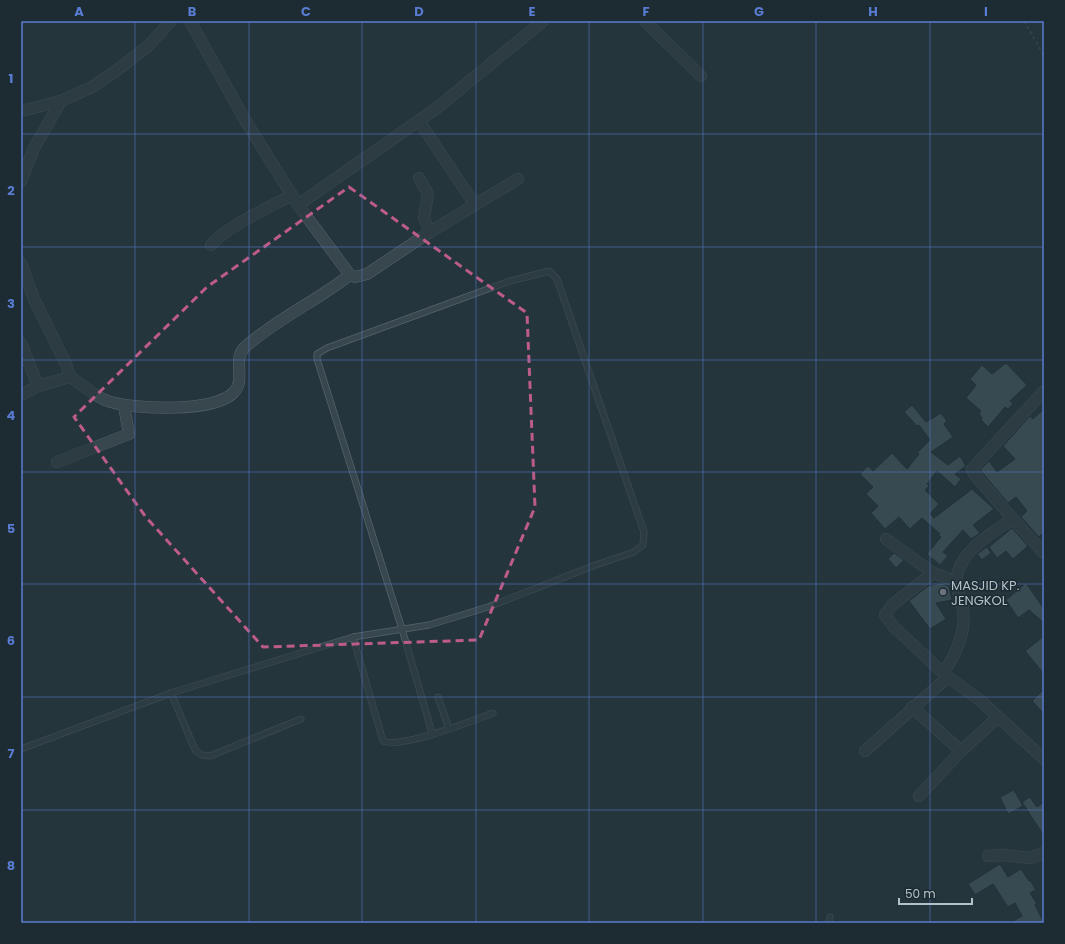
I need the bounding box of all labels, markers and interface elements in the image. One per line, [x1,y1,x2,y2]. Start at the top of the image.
text: A [74,2,84,21]
text: B [188,2,197,21]
text: C [301,2,311,21]
text: D [414,2,424,21]
text: E [528,2,536,21]
text: F [642,2,650,21]
text: G [754,2,764,21]
text: H [868,2,878,21]
text: I [984,2,988,21]
text: 1 [9,69,13,88]
text: 2 [7,181,15,200]
text: 3 [7,294,15,313]
text: 4 [7,406,16,425]
text: 5 [7,519,15,538]
place label: MASJID KP. JENGKOL [951,576,1020,610]
marker: MASJID KP. JENGKOL [938,587,948,597]
text: 6 [7,631,15,650]
text: 7 [8,744,15,763]
text: 8 [7,856,15,875]
scale bar [899,880,972,906]
text: 50 m [905,885,936,902]

